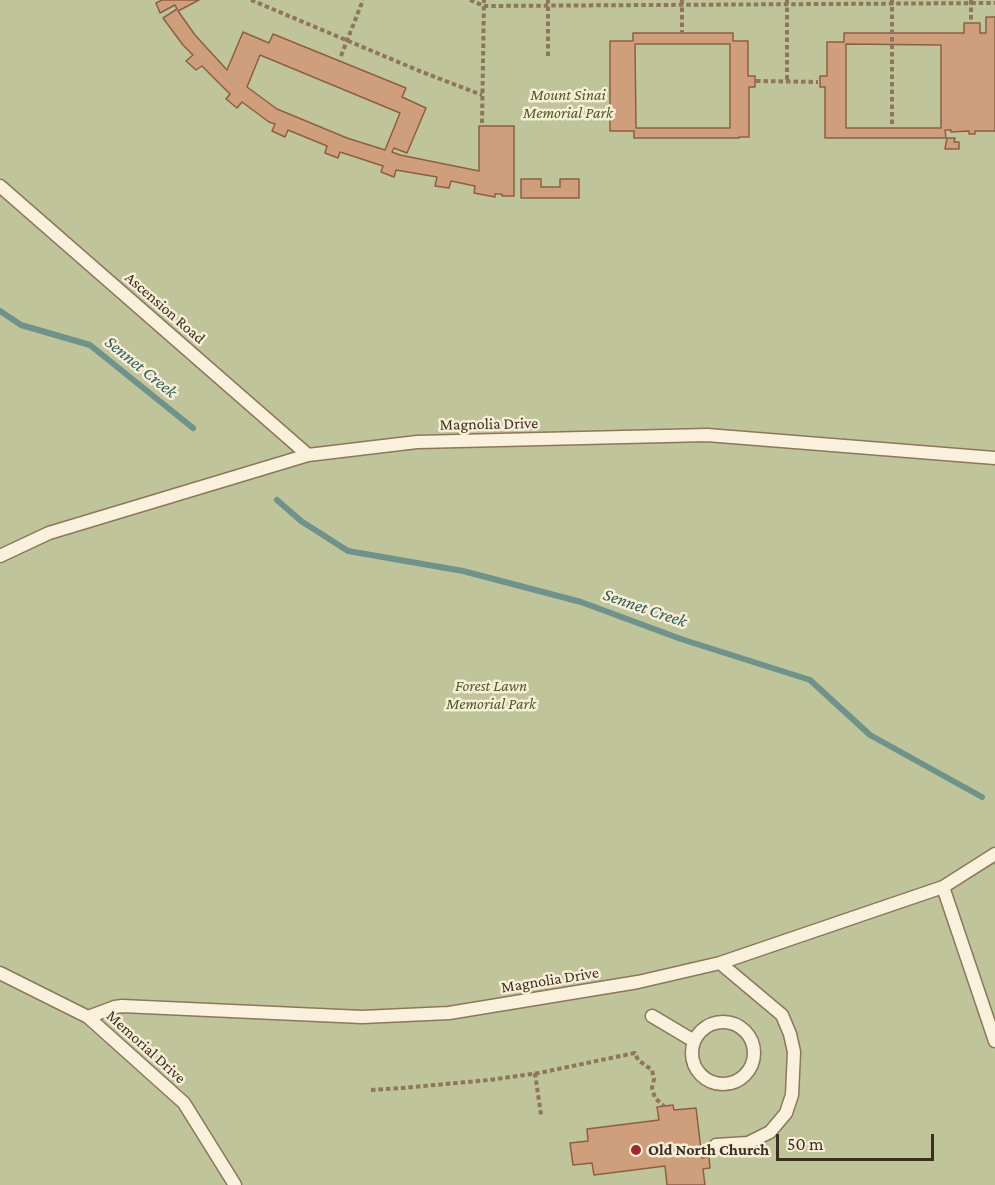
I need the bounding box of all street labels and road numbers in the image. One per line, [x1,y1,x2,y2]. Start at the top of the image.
street label: Ascension Road [121,268,209,348]
street label: Magnolia Drive [440,414,538,434]
street label: Magnolia Drive [500,963,600,997]
street label: Memorial Drive [102,1006,190,1088]

